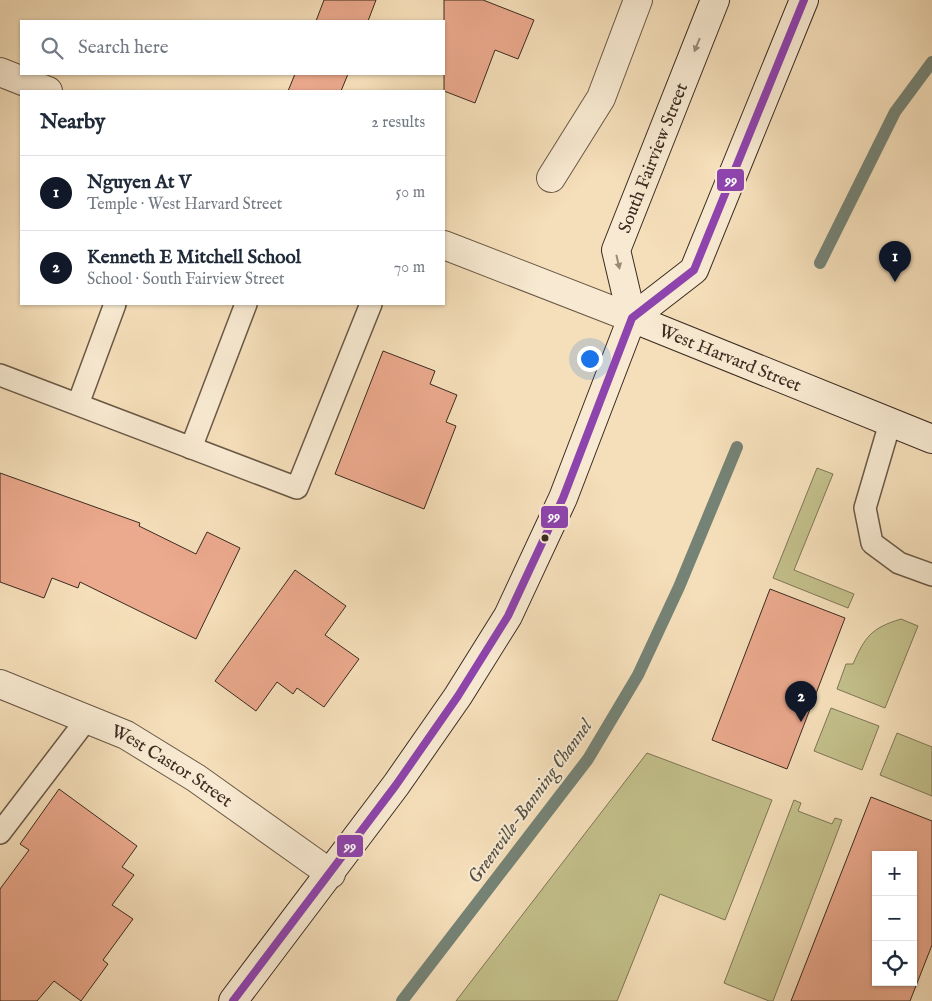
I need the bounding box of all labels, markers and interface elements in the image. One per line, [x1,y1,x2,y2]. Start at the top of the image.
search box [20,20,445,75]
icon: search [38,34,66,62]
text: Search here [78,36,169,60]
one-way arrow [693,38,701,53]
street label: South Fairview Street [614,80,694,237]
text: Nearby [40,109,105,136]
text: 2 results [371,113,425,133]
line badge: 99 [716,168,745,192]
text: Nguyen At V [87,171,191,195]
text: 99 [724,172,737,190]
text: 1 [53,183,59,203]
text: 50 m [396,183,425,203]
text: Temple · West Harvard Street [87,195,282,215]
pin: 1 [879,241,911,282]
text: Kenneth E Mitchell School [87,246,301,270]
one-way arrow [614,255,622,270]
text: 2 [52,258,60,278]
text: 70 m [394,258,425,278]
text: School · South Fairview Street [87,270,285,290]
street label: West Harvard Street [655,320,804,398]
your location [577,346,603,372]
line badge: 99 [540,505,569,529]
text: 99 [547,508,560,526]
unlabelled marker [540,533,550,543]
pin: 2 [785,681,817,722]
water label: Greenville-Banning Channel [463,714,599,889]
street label: West Castor Street [108,720,236,813]
line badge: 99 [336,834,364,858]
text: 99 [343,838,356,856]
map controls [872,851,917,986]
button: + [872,851,917,896]
button: − [872,896,917,941]
button: locate [872,941,917,986]

